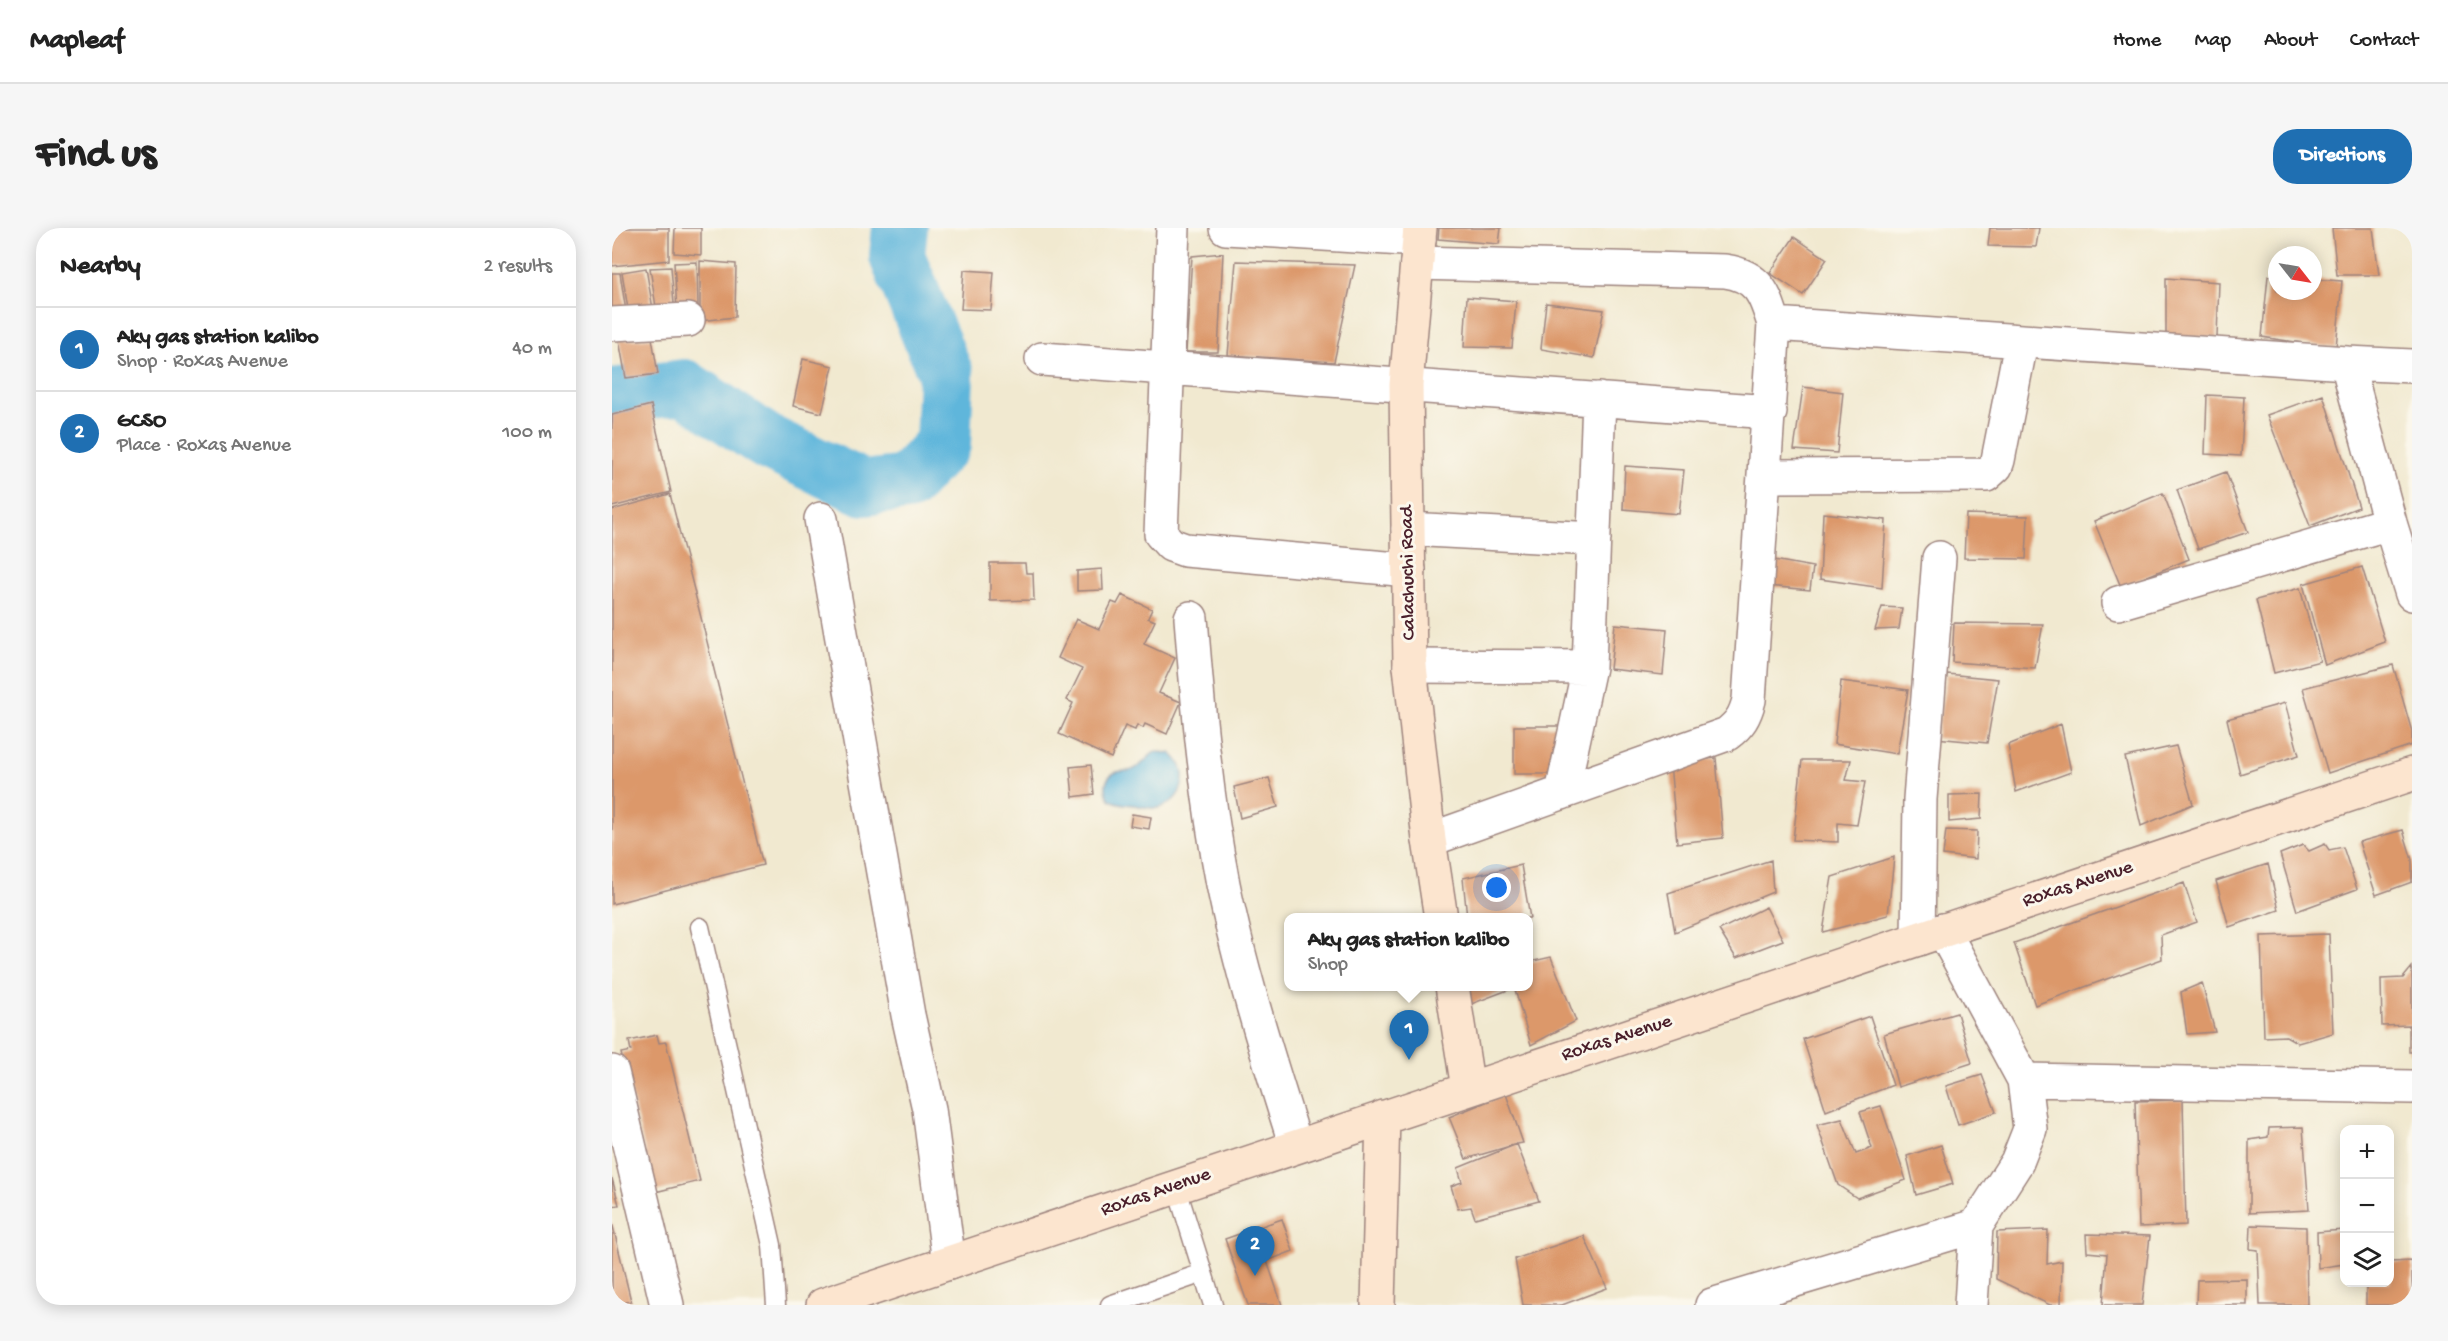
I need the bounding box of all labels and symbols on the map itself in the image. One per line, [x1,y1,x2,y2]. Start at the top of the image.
north arrow [2268,246,2322,300]
street label: Calachuchi Road [1396,503,1422,641]
street label: Roxas Avenue [2020,856,2137,914]
your location [1482,873,1511,902]
pin: 1 [1390,1010,1428,1060]
street label: Roxas Avenue [1559,1010,1676,1068]
street label: Roxas Avenue [1098,1163,1215,1223]
pin: 2 [1236,1226,1274,1276]

